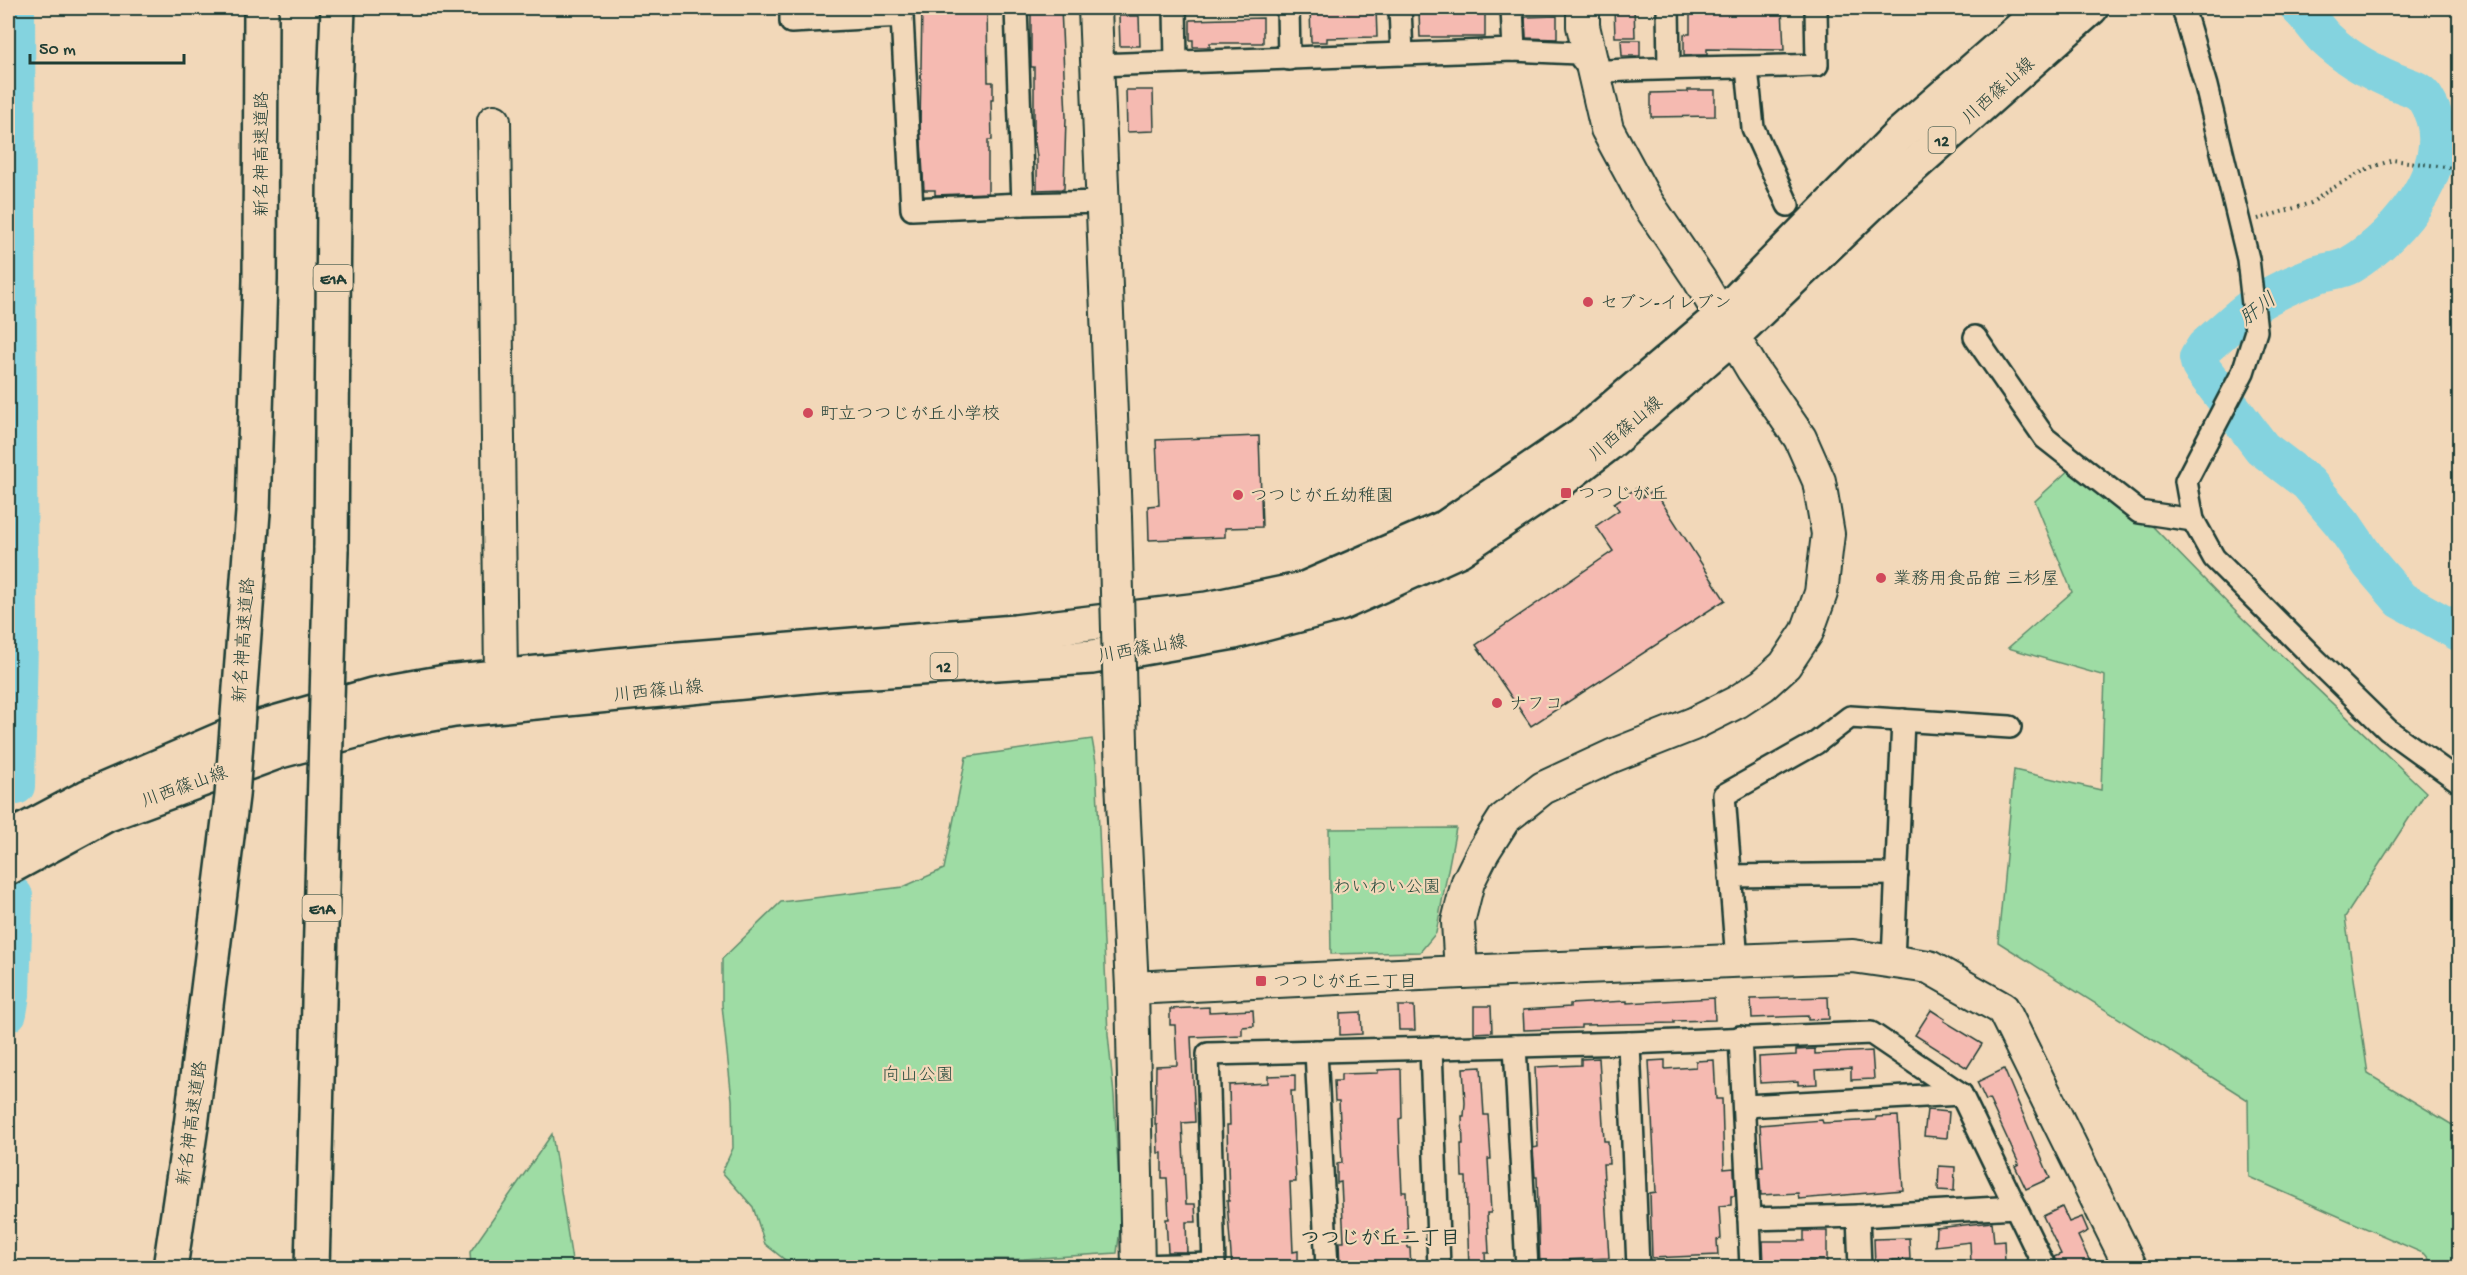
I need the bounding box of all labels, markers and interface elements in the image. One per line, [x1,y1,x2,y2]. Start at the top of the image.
scale bar [30,27,184,65]
text: 50 m [39,40,76,61]
street label: 川西篠山線 [1959,53,2040,130]
street label: 新名神高速道路 [252,91,274,217]
road number: 12 [1928,127,1956,153]
road number: E1A [314,265,352,291]
water label: 肝川 [2236,289,2282,332]
place label: セブン-イレブン [1600,293,1732,315]
marker: セブン-イレブン [1581,295,1595,309]
street label: 川西篠山線 [1585,392,1668,467]
place label: 町立つつじが丘小学校 [820,404,1000,426]
marker: 町立つつじが丘小学校 [801,406,815,420]
place label: つつじが丘 [1578,485,1668,506]
place label: つつじが丘幼稚園 [1250,486,1394,508]
marker: つつじが丘 [1559,486,1573,500]
marker: つつじが丘幼稚園 [1231,488,1245,502]
place label: 業務用食品館 三杉屋 [1893,569,2059,591]
marker: 業務用食品館 三杉屋 [1874,571,1888,585]
street label: 新名神高速道路 [230,577,260,704]
street label: 川西篠山線 [1096,631,1189,669]
road number: 12 [930,653,958,679]
street label: 川西篠山線 [612,676,704,708]
place label: ナフコ [1509,695,1563,716]
marker: ナフコ [1490,696,1504,710]
street label: 川西篠山線 [139,762,231,814]
park label: わいわい公園 [1333,878,1441,899]
road number: E1A [302,895,342,921]
place label: つつじが丘二丁目 [1273,973,1417,994]
marker: つつじが丘二丁目 [1254,974,1268,988]
street label: 新名神高速道路 [173,1059,213,1187]
park label: 向山公園 [882,1065,954,1087]
district label: つつじが丘二丁目 [1300,1228,1460,1252]

